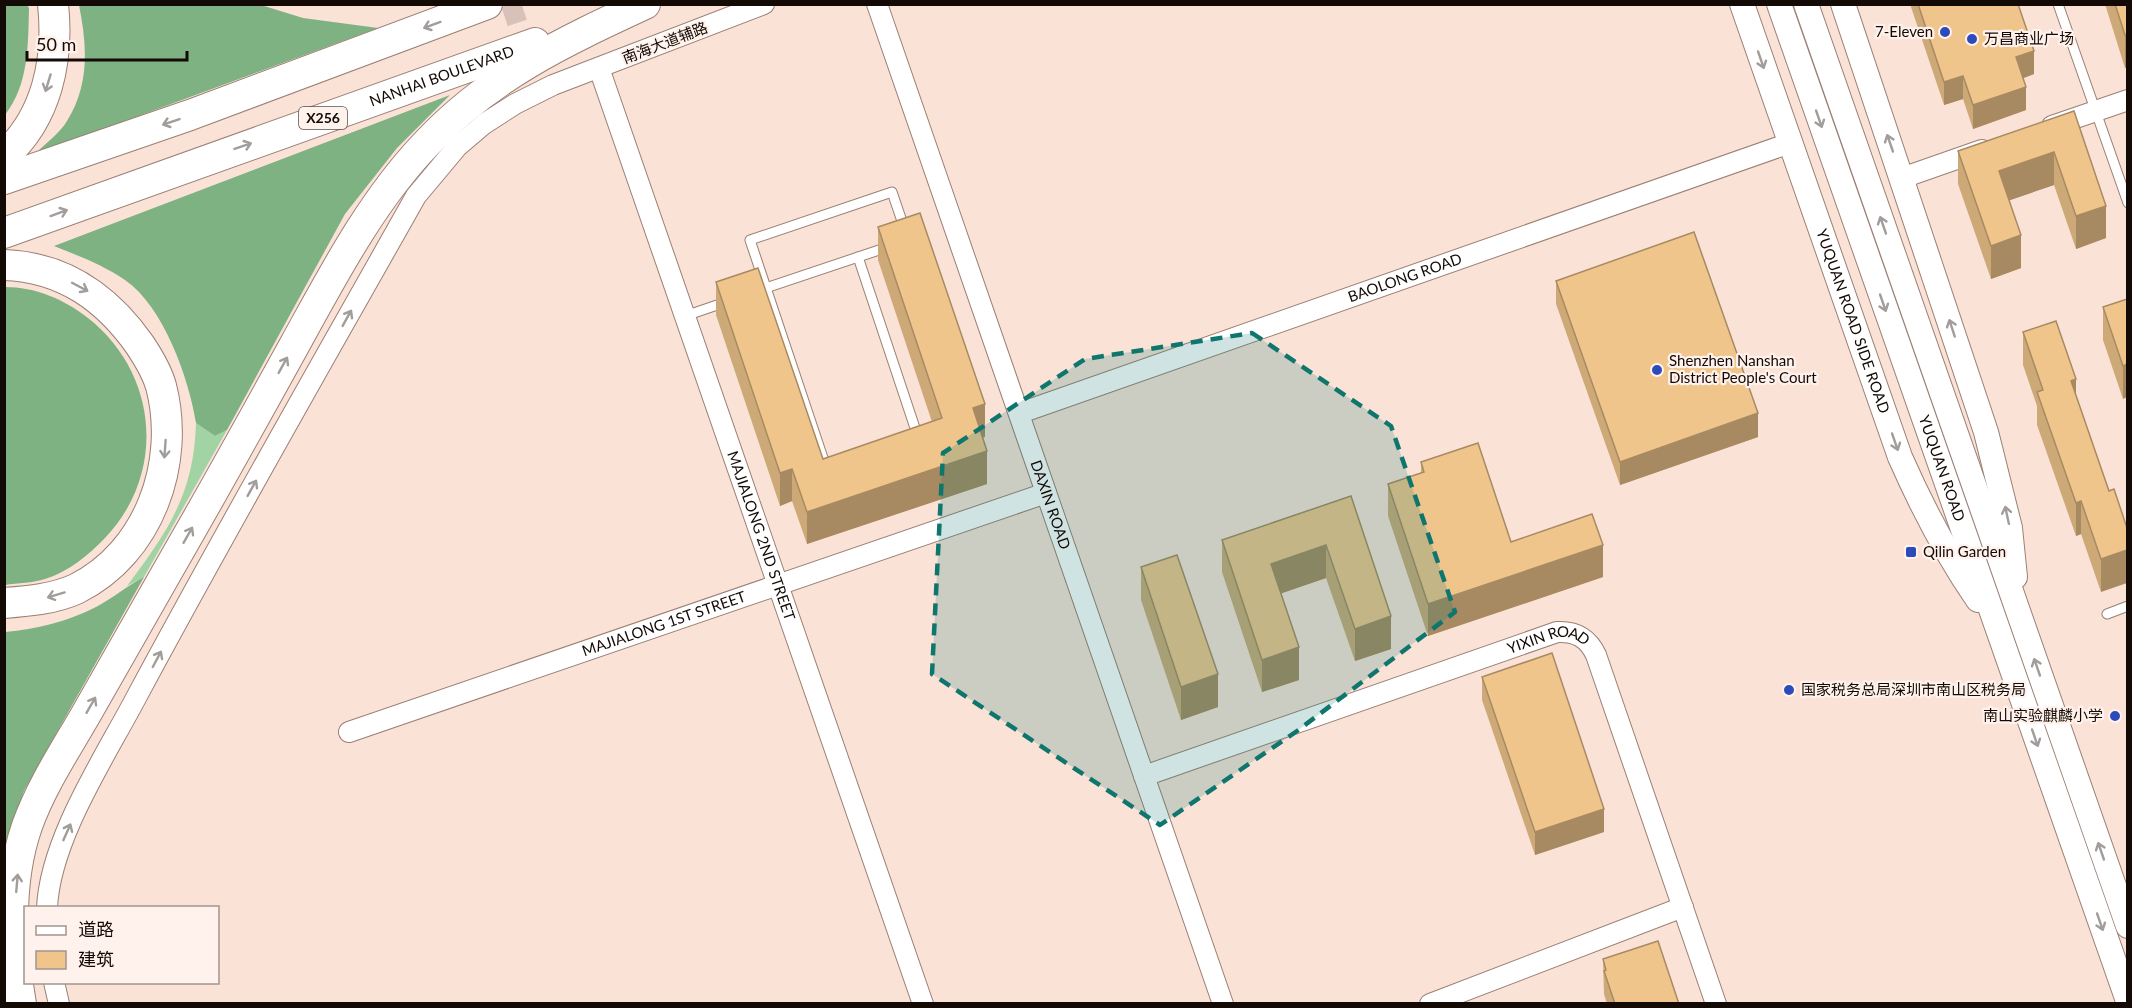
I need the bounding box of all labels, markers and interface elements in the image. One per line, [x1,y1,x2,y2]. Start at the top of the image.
street label: 南海大道辅路 [619,18,710,67]
one-way arrow [424,20,442,31]
place label: 7-Eleven [1875,22,1933,40]
scale bar [27,24,188,62]
marker: 7-Eleven [1938,25,1952,39]
place label: 万昌商业广场 [1984,29,2074,47]
marker: 万昌商业广场 [1965,32,1979,46]
text: 50 m [36,33,76,55]
street label: NANHAI BOULEVARD [367,41,516,110]
one-way arrow [1756,50,1767,69]
one-way arrow [42,73,53,92]
road number: X256 [299,107,347,129]
one-way arrow [1815,109,1826,128]
one-way arrow [162,117,181,128]
one-way arrow [1884,134,1895,153]
one-way arrow [233,140,251,151]
one-way arrow [50,207,68,218]
one-way arrow [1877,216,1888,235]
street label: YUQUAN ROAD SIDE ROAD [1813,226,1894,415]
street label: BAOLONG ROAD [1345,249,1464,305]
one-way arrow [71,281,89,293]
one-way arrow [1879,294,1890,312]
one-way arrow [341,310,353,327]
one-way arrow [1946,319,1957,338]
place label: Shenzhen Nanshan District People's Court [1669,351,1817,386]
one-way arrow [277,357,289,374]
marker: Shenzhen Nanshan District People's Court [1650,363,1664,377]
street label: YUQUAN ROAD [1916,413,1969,524]
one-way arrow [1890,432,1901,451]
one-way arrow [159,439,170,459]
street label: MAJIALONG 2ND STREET [724,448,800,623]
street label: DAXIN ROAD [1028,458,1075,551]
one-way arrow [246,480,258,497]
one-way arrow [2001,506,2013,525]
one-way arrow [182,527,194,544]
place label: Qilin Garden [1923,542,2006,560]
marker: Qilin Garden [1904,545,1918,559]
street label: MAJIALONG 1ST STREET [579,587,748,659]
one-way arrow [47,591,66,602]
street label: YIXIN ROAD [1505,622,1594,657]
one-way arrow [152,650,163,668]
one-way arrow [2031,658,2042,677]
place label: 国家税务总局深圳市南山区税务局 [1801,680,2026,698]
marker: 国家税务总局深圳市南山区税务局 [1782,683,1796,697]
one-way arrow [85,697,97,714]
place label: 南山实验麒麟小学 [1983,706,2103,724]
marker: 南山实验麒麟小学 [2108,709,2122,723]
one-way arrow [2031,728,2042,747]
one-way arrow [62,823,74,841]
one-way arrow [2095,842,2106,861]
one-way arrow [12,873,23,893]
legend [24,906,219,984]
one-way arrow [2095,912,2106,931]
text: 道路 [78,918,114,940]
text: 建筑 [78,948,114,970]

